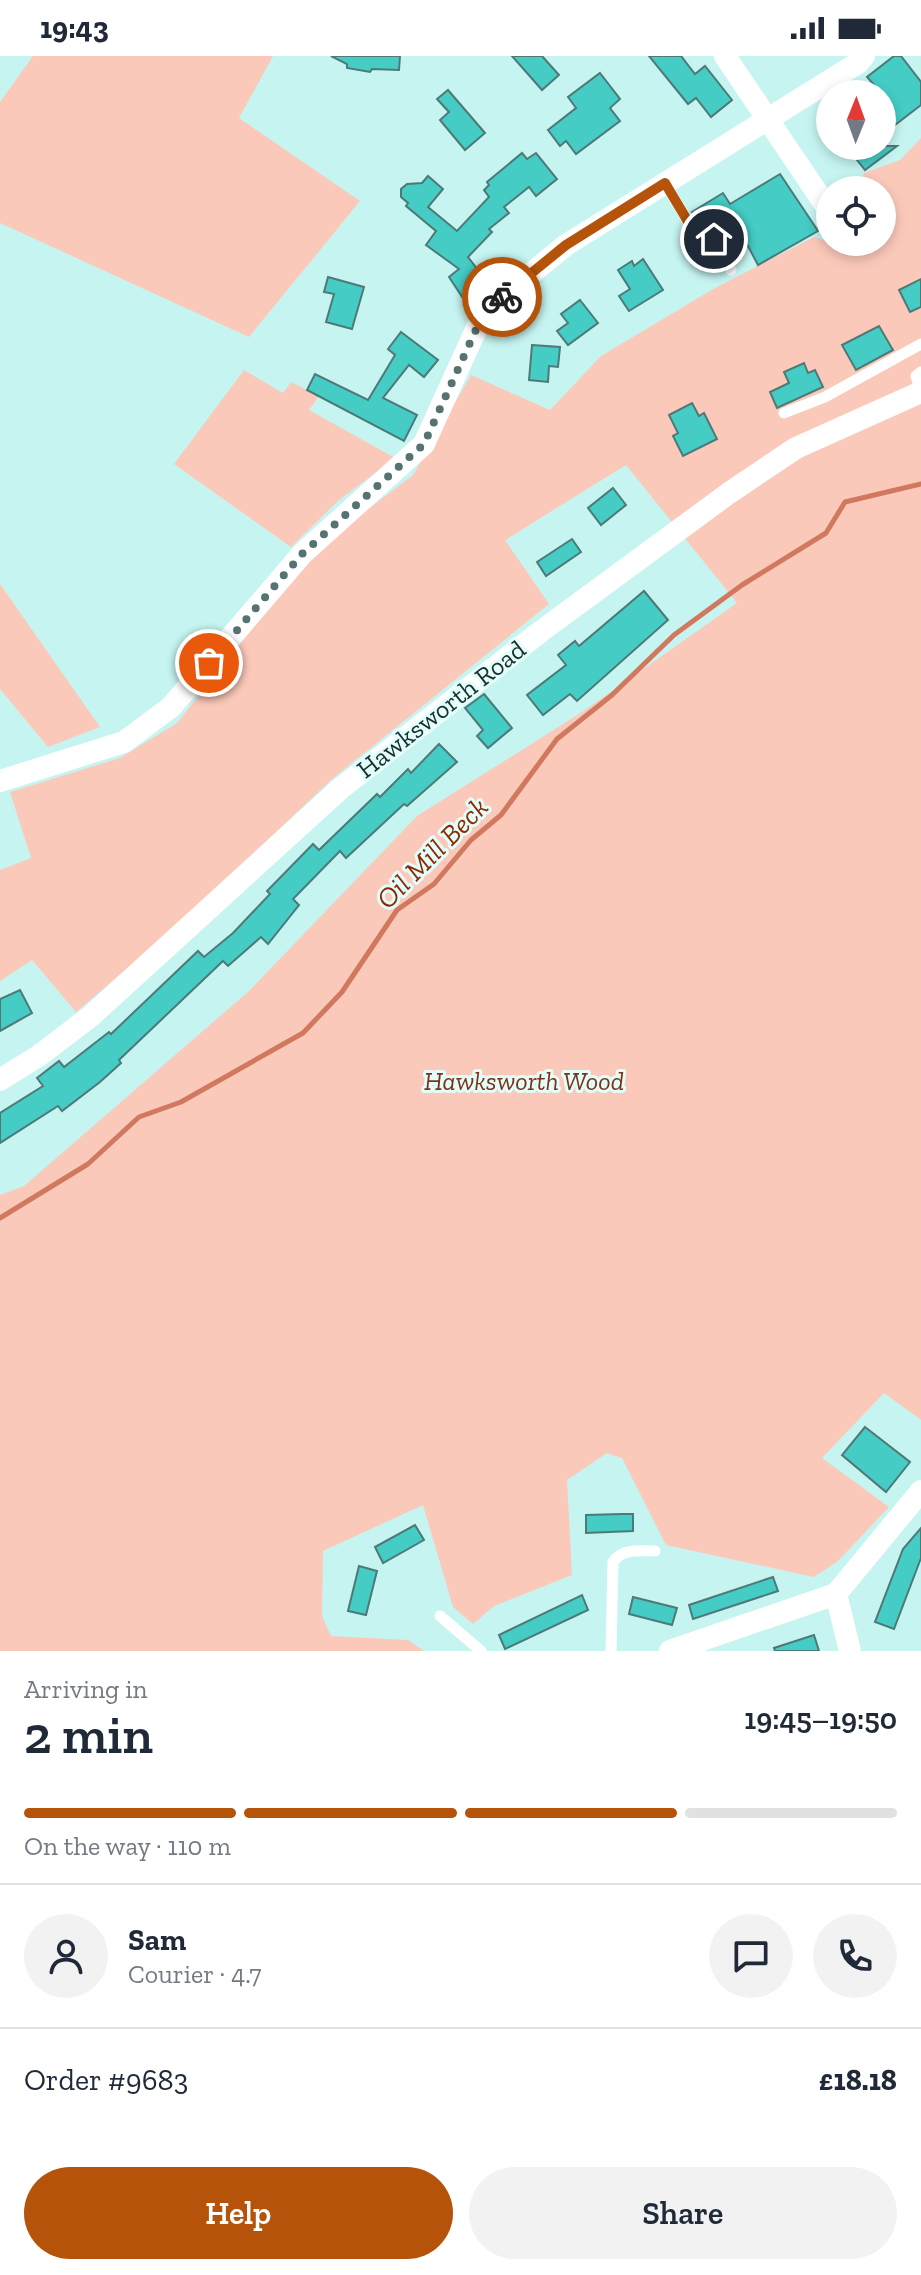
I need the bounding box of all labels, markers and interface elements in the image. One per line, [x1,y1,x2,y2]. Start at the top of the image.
text: 19:43 [40,10,109,46]
north arrow [816,80,896,160]
map controls [816,80,896,256]
button: locate [816,176,896,256]
pin [680,205,748,273]
icon: home [692,217,736,261]
courier [462,257,542,337]
icon: bike [480,275,524,319]
pin [175,629,243,697]
street label: Hawksworth Road [350,633,532,785]
icon: bag [187,641,231,685]
water label: Oil Mill Beck [370,791,494,915]
park label: Hawksworth Wood [424,1065,624,1097]
text: Arriving in [24,1673,147,1705]
text: 19:45–19:50 [744,1701,897,1737]
text: 2 min [24,1704,153,1766]
text: On the way · 110 m [24,1830,231,1862]
button: person [24,1914,108,1998]
button: chat [709,1914,793,1998]
button: phone [813,1914,897,1998]
text: Sam [128,1922,186,1958]
text: Courier · 4.7 [128,1958,262,1990]
text: Order #9683 [24,2062,188,2098]
text: £18.18 [819,2062,897,2098]
button: Help [24,2167,453,2259]
button: Share [469,2167,897,2259]

